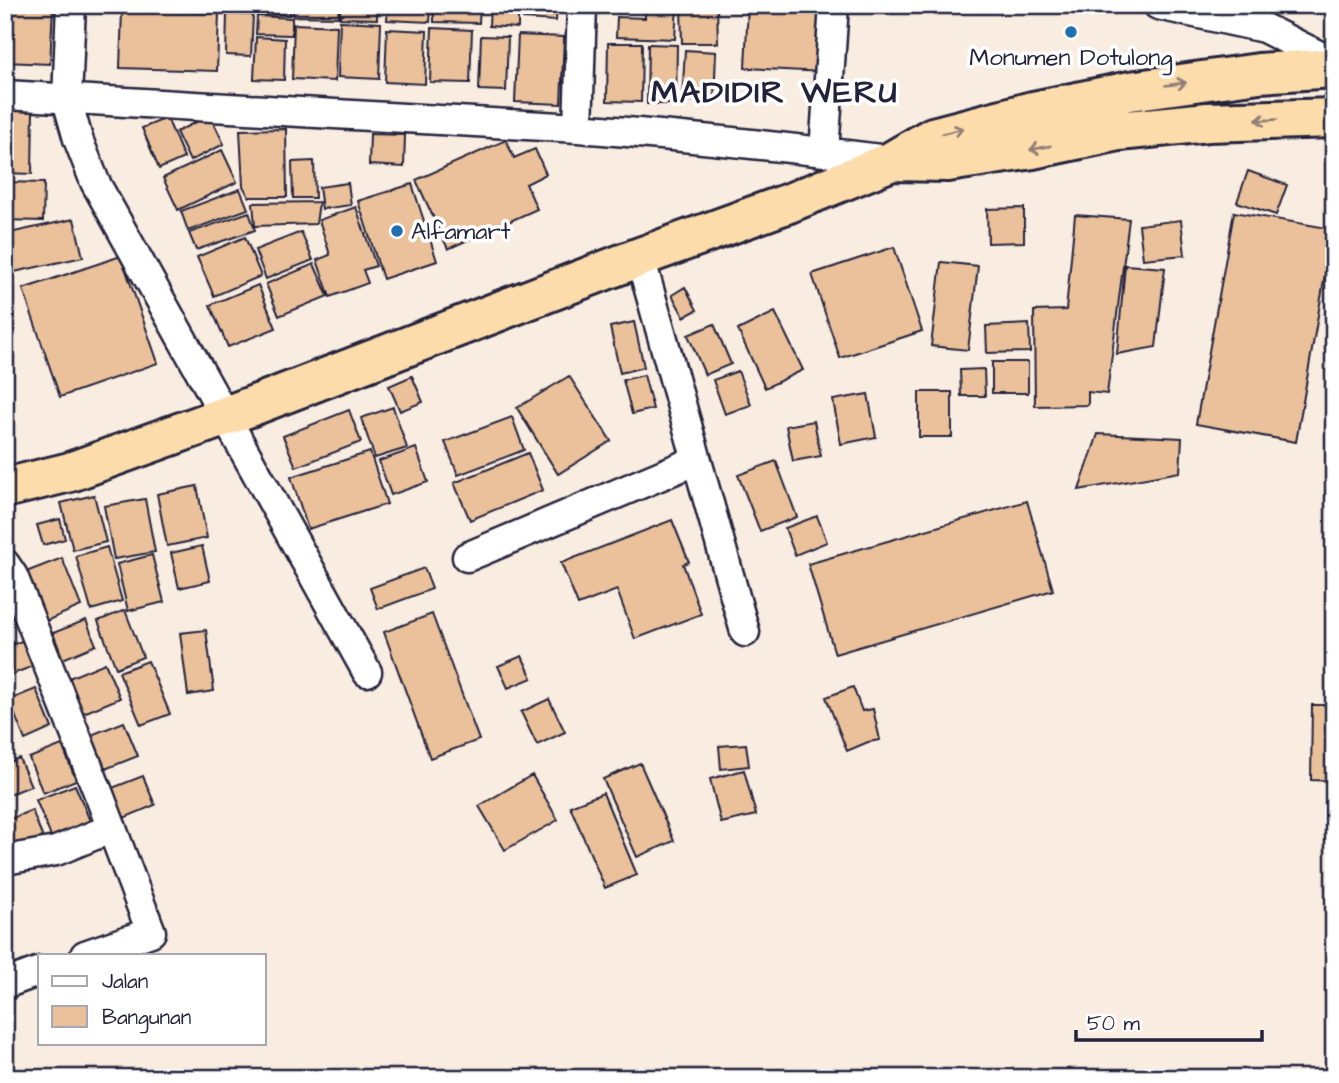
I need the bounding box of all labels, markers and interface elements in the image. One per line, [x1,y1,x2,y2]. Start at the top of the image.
marker: Monumen Dotulong [1063,24,1079,40]
place label: Monumen Dotulong [969,41,1173,76]
district label: MADIDIR WERU [651,70,899,115]
one-way arrow [1164,78,1186,91]
one-way arrow [1254,114,1277,127]
one-way arrow [942,124,964,137]
one-way arrow [1029,141,1052,155]
place label: Alfamart [411,215,511,249]
marker: Alfamart [389,223,405,239]
legend [38,954,266,1044]
text: Jalan [102,967,148,996]
scale bar [1076,999,1262,1043]
text: Bangunan [102,1003,191,1034]
text: 50 m [1087,1009,1141,1038]

